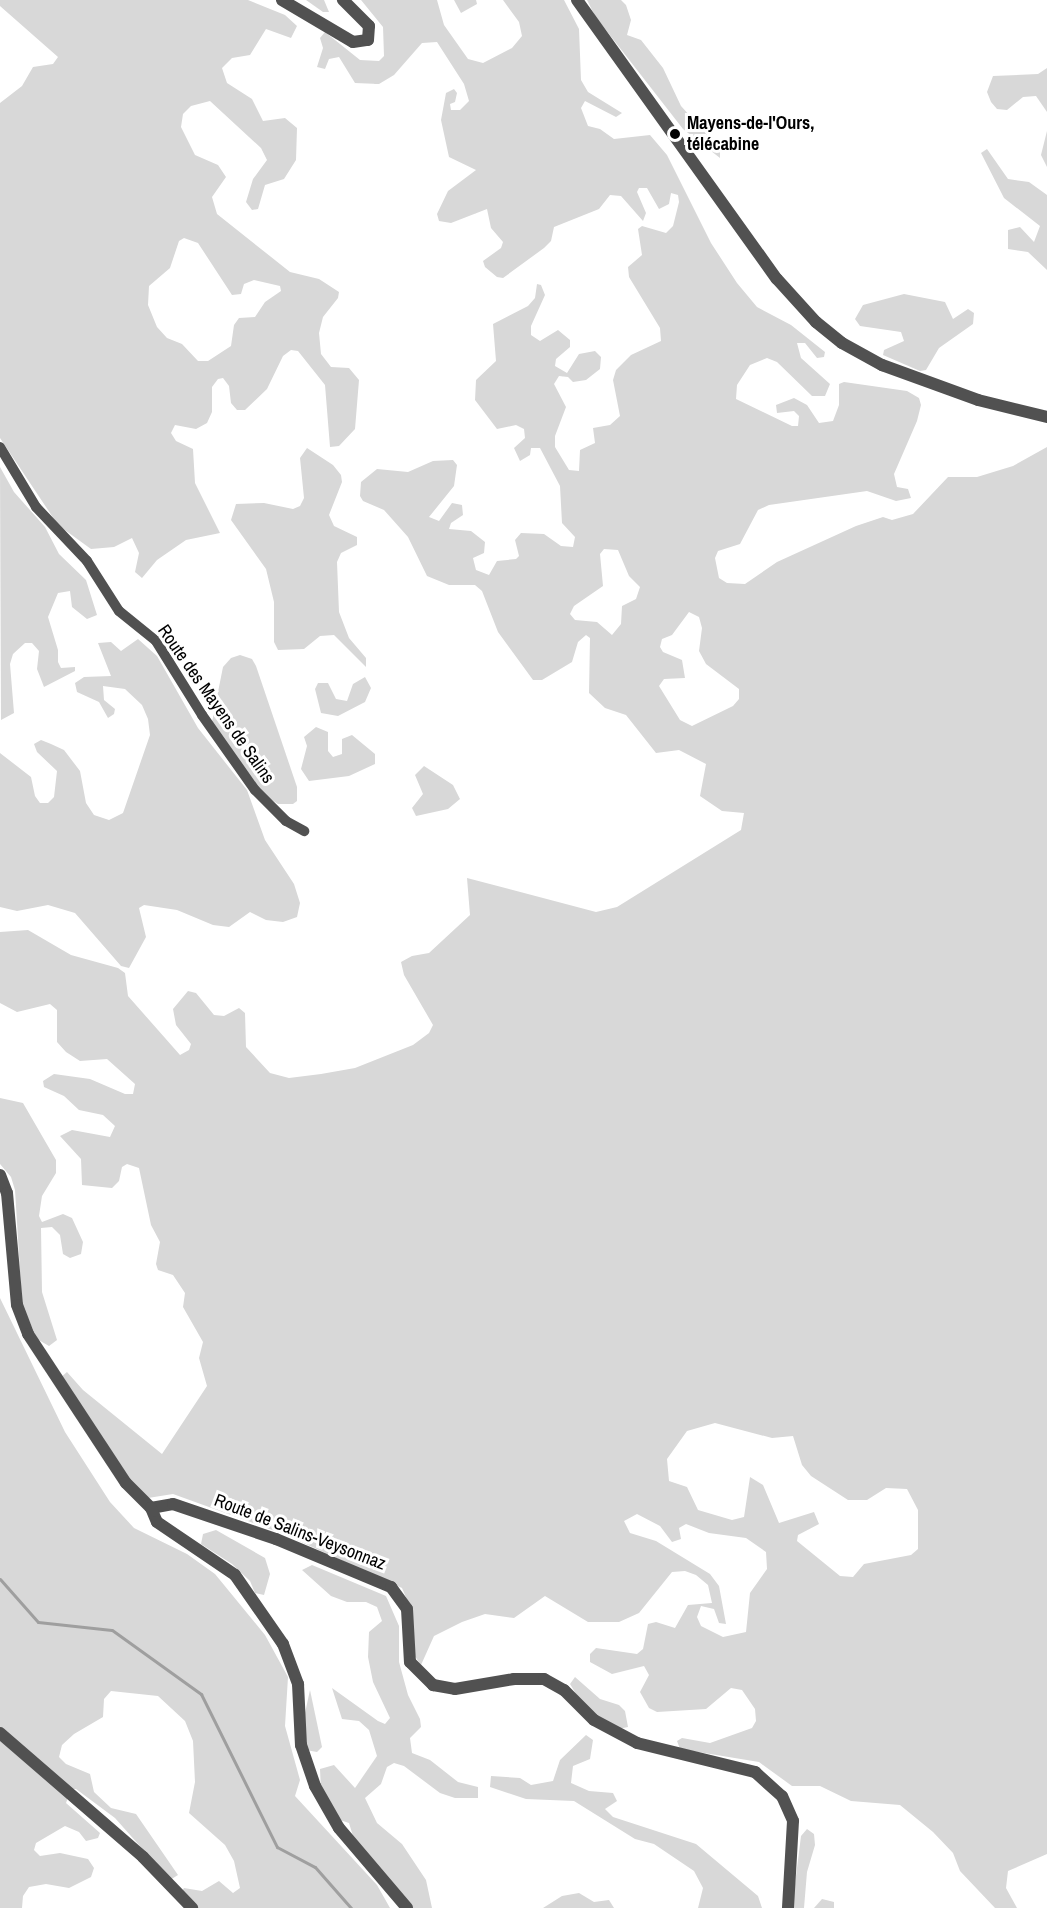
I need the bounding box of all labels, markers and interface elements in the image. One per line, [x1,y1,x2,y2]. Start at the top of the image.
place label: Mayens-de-l'Ours, télécabine [687,113,814,156]
marker: Mayens-de-l'Ours, télécabine [668,127,682,141]
street label: Route des Mayens de Salins [153,621,279,787]
street label: Route de Salins-Veysonnaz [211,1489,389,1575]

